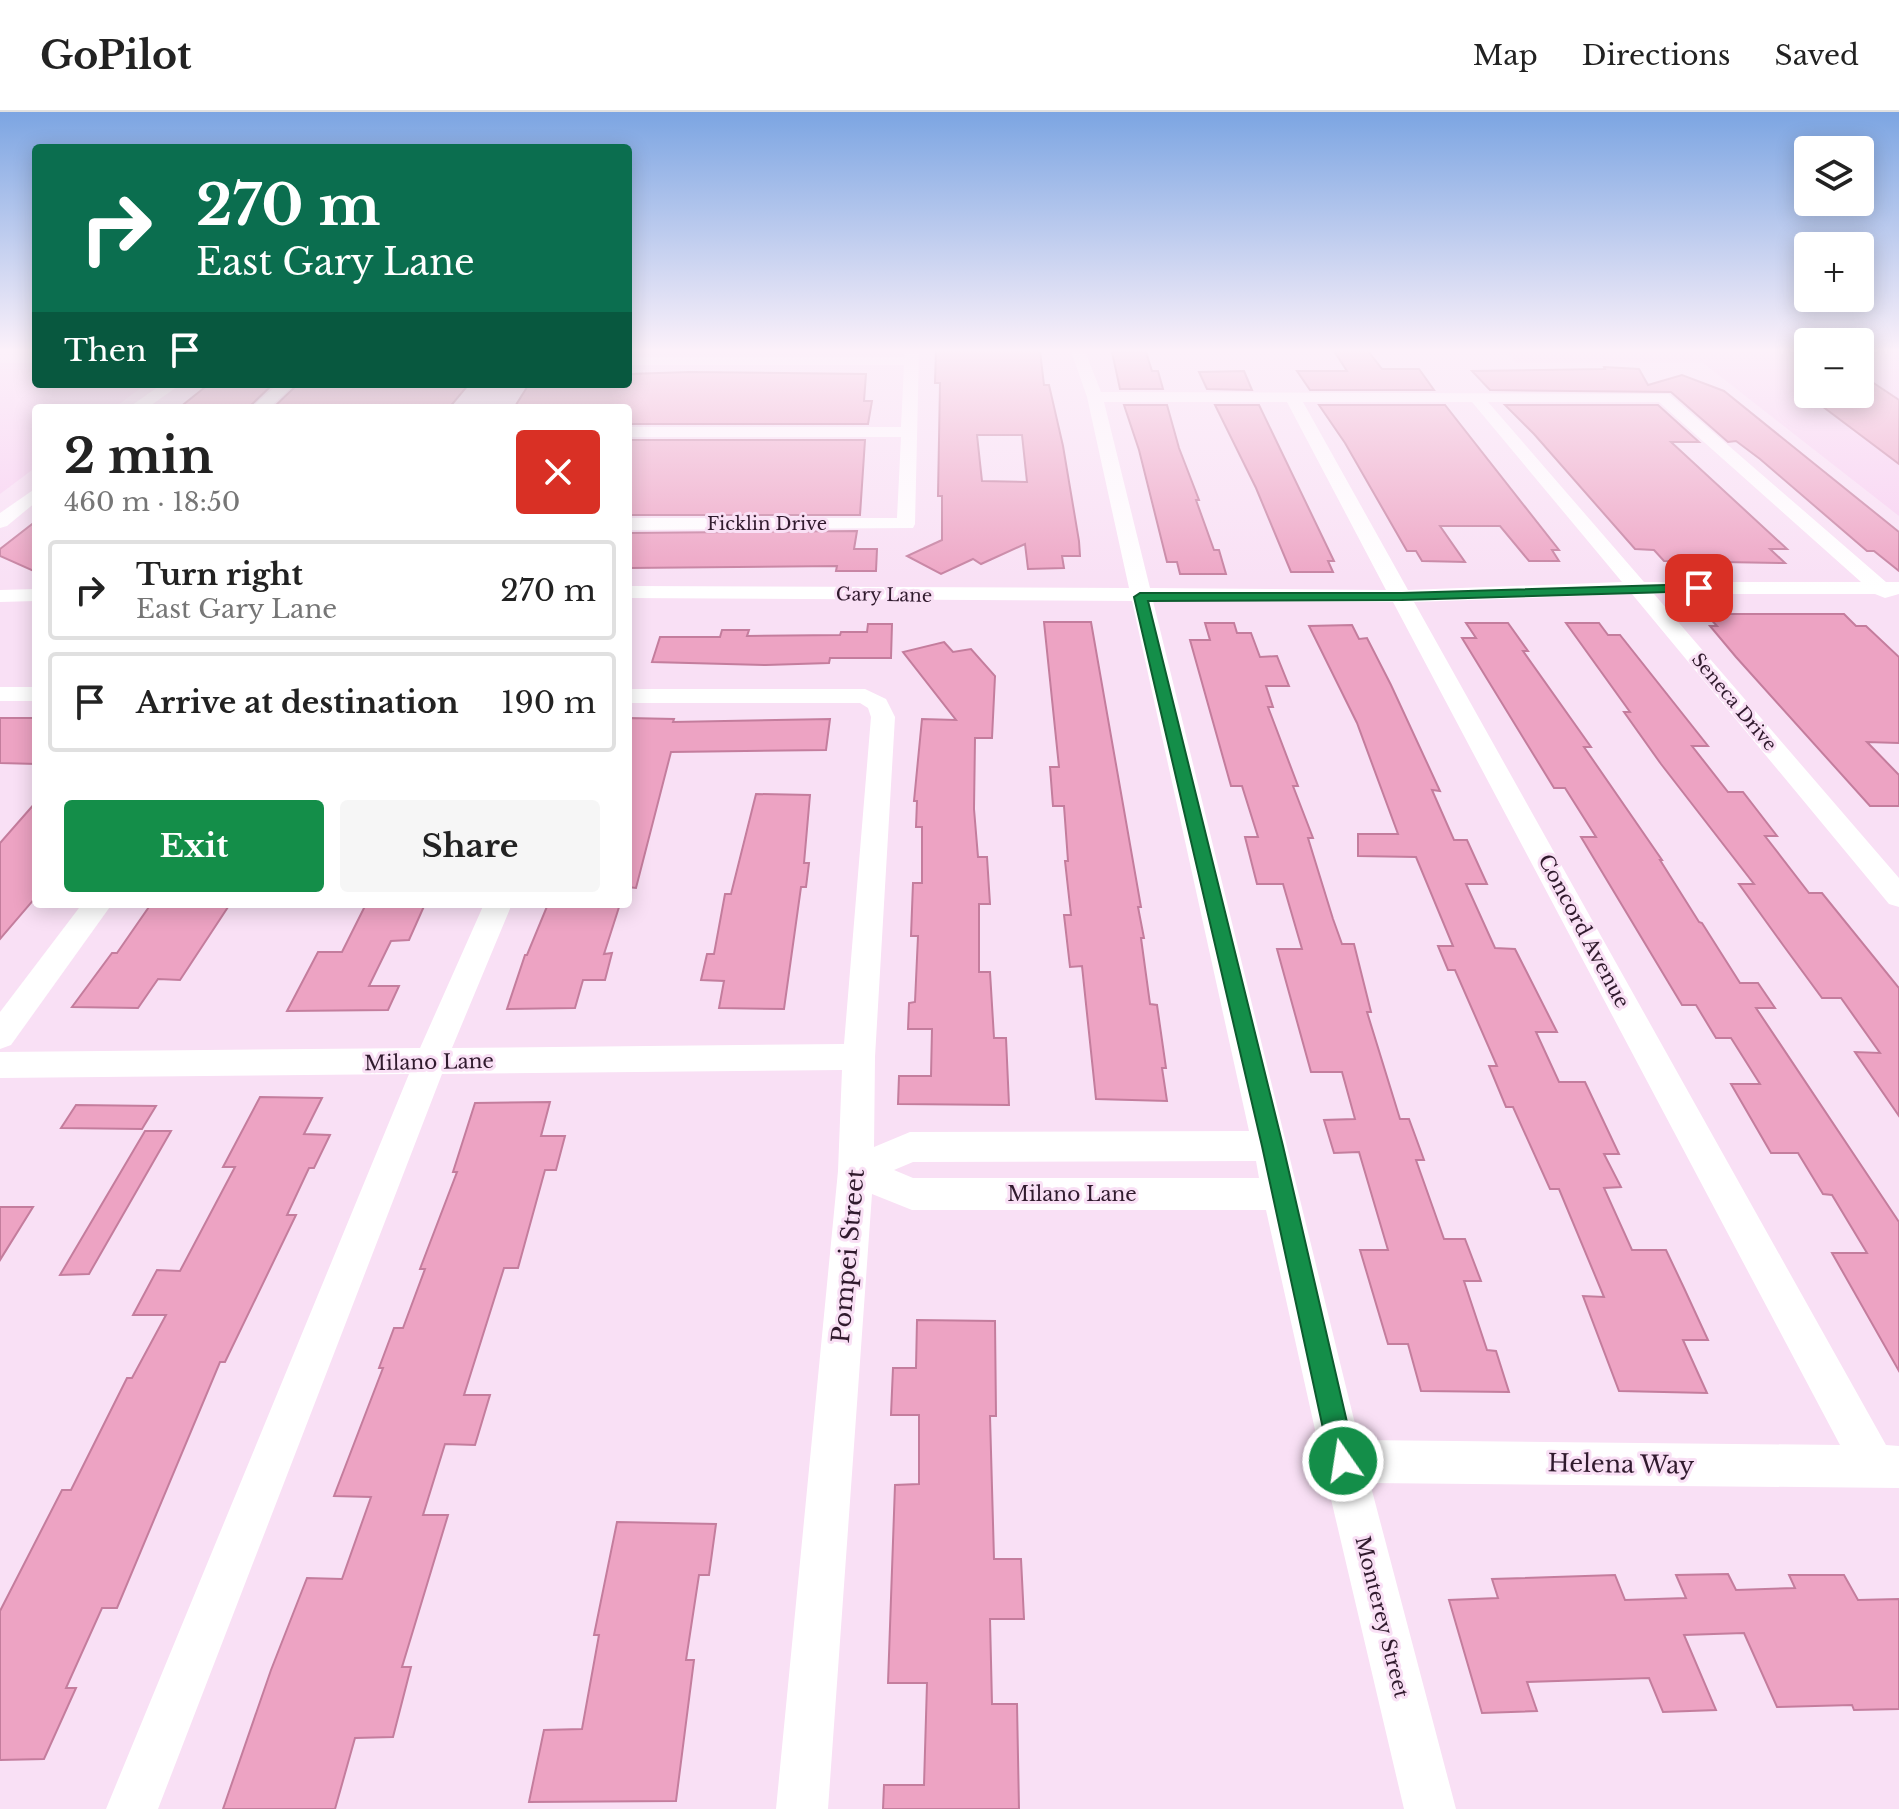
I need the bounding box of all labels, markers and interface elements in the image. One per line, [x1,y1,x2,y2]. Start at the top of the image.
text: GoPilot [40,32,192,79]
text: Map [1473,38,1538,73]
text: Directions [1582,38,1731,73]
text: Saved [1775,38,1859,73]
map controls [1794,136,1874,408]
button: layers [1794,136,1874,216]
text: 270 m [196,171,380,240]
icon: right [64,176,168,280]
button: + [1794,232,1874,312]
text: East Gary Lane [196,240,475,285]
icon: arrive [163,328,207,372]
button: − [1794,328,1874,408]
text: Then [64,332,147,369]
text: 2 min [64,426,213,486]
button: close [516,430,600,514]
text: 460 m · 18:50 [64,486,240,518]
street label: Ficklin Drive [707,513,827,535]
pin [1665,554,1733,622]
text: Turn right [136,556,303,593]
icon: arrive [1677,566,1721,610]
icon: right [68,568,112,612]
text: 270 m [500,572,596,609]
street label: Gary Lane [836,583,932,607]
text: East Gary Lane [136,593,337,625]
street label: Seneca Drive [1687,649,1781,755]
icon: arrive [68,680,112,724]
text: Arrive at destination [136,684,459,721]
text: 190 m [501,684,596,721]
button: Exit [64,800,324,892]
button: Share [340,800,600,892]
street label: Concord Avenue [1533,850,1635,1012]
street label: Milano Lane [364,1049,494,1075]
street label: Pompei Street [826,1168,870,1344]
street label: Milano Lane [1007,1182,1137,1206]
position arrow [1301,1419,1385,1503]
street label: Helena Way [1547,1448,1695,1480]
street label: Monterey Street [1350,1534,1414,1701]

